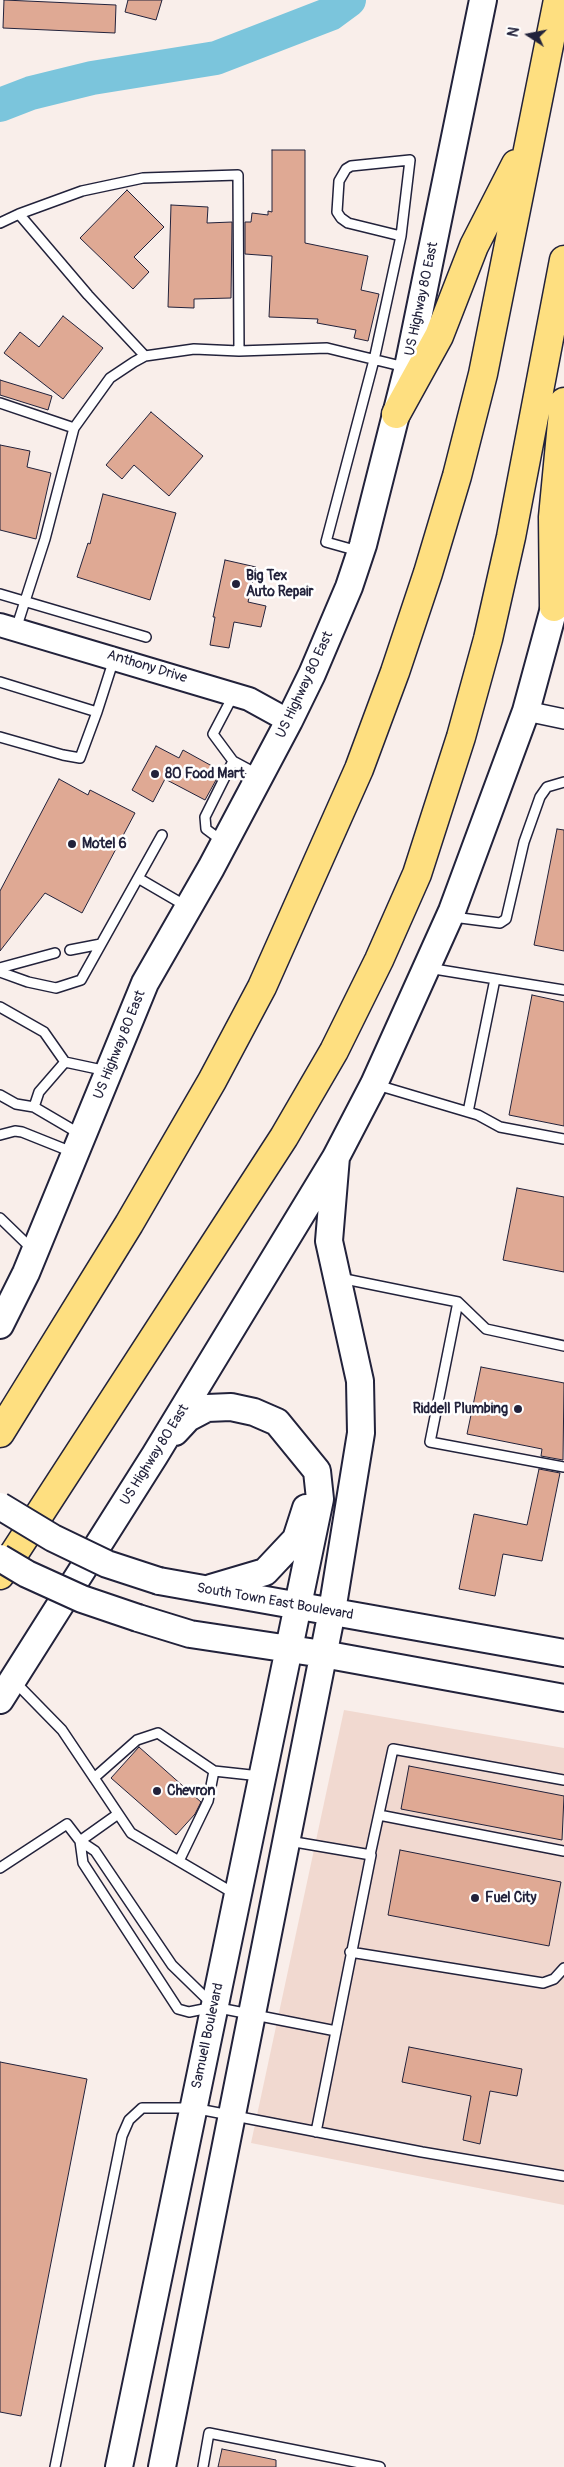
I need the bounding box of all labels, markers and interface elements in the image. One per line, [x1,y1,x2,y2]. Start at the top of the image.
north arrow [504,10,554,60]
text: N [505,26,523,38]
street label: US Highway 80 East [402,241,442,357]
place label: Big Tex Auto Repair [246,568,313,600]
marker: Big Tex Auto Repair [230,578,242,590]
street label: US Highway 80 East [273,629,337,741]
street label: Anthony Drive [105,647,189,687]
place label: 80 Food Mart [165,766,245,782]
marker: 80 Food Mart [149,768,161,780]
place label: Motel 6 [82,836,127,852]
marker: Motel 6 [66,838,78,850]
street label: US Highway 80 East [91,988,149,1102]
street label: US Highway 80 East [117,1401,193,1509]
place label: Riddell Plumbing [413,1401,508,1417]
marker: Riddell Plumbing [512,1403,524,1415]
street label: South Town East Boulevard [195,1580,355,1624]
place label: Chevron [167,1783,215,1799]
marker: Chevron [151,1785,163,1797]
place label: Fuel City [485,1890,536,1906]
marker: Fuel City [469,1892,481,1904]
street label: Samuell Boulevard [189,1982,227,2090]

